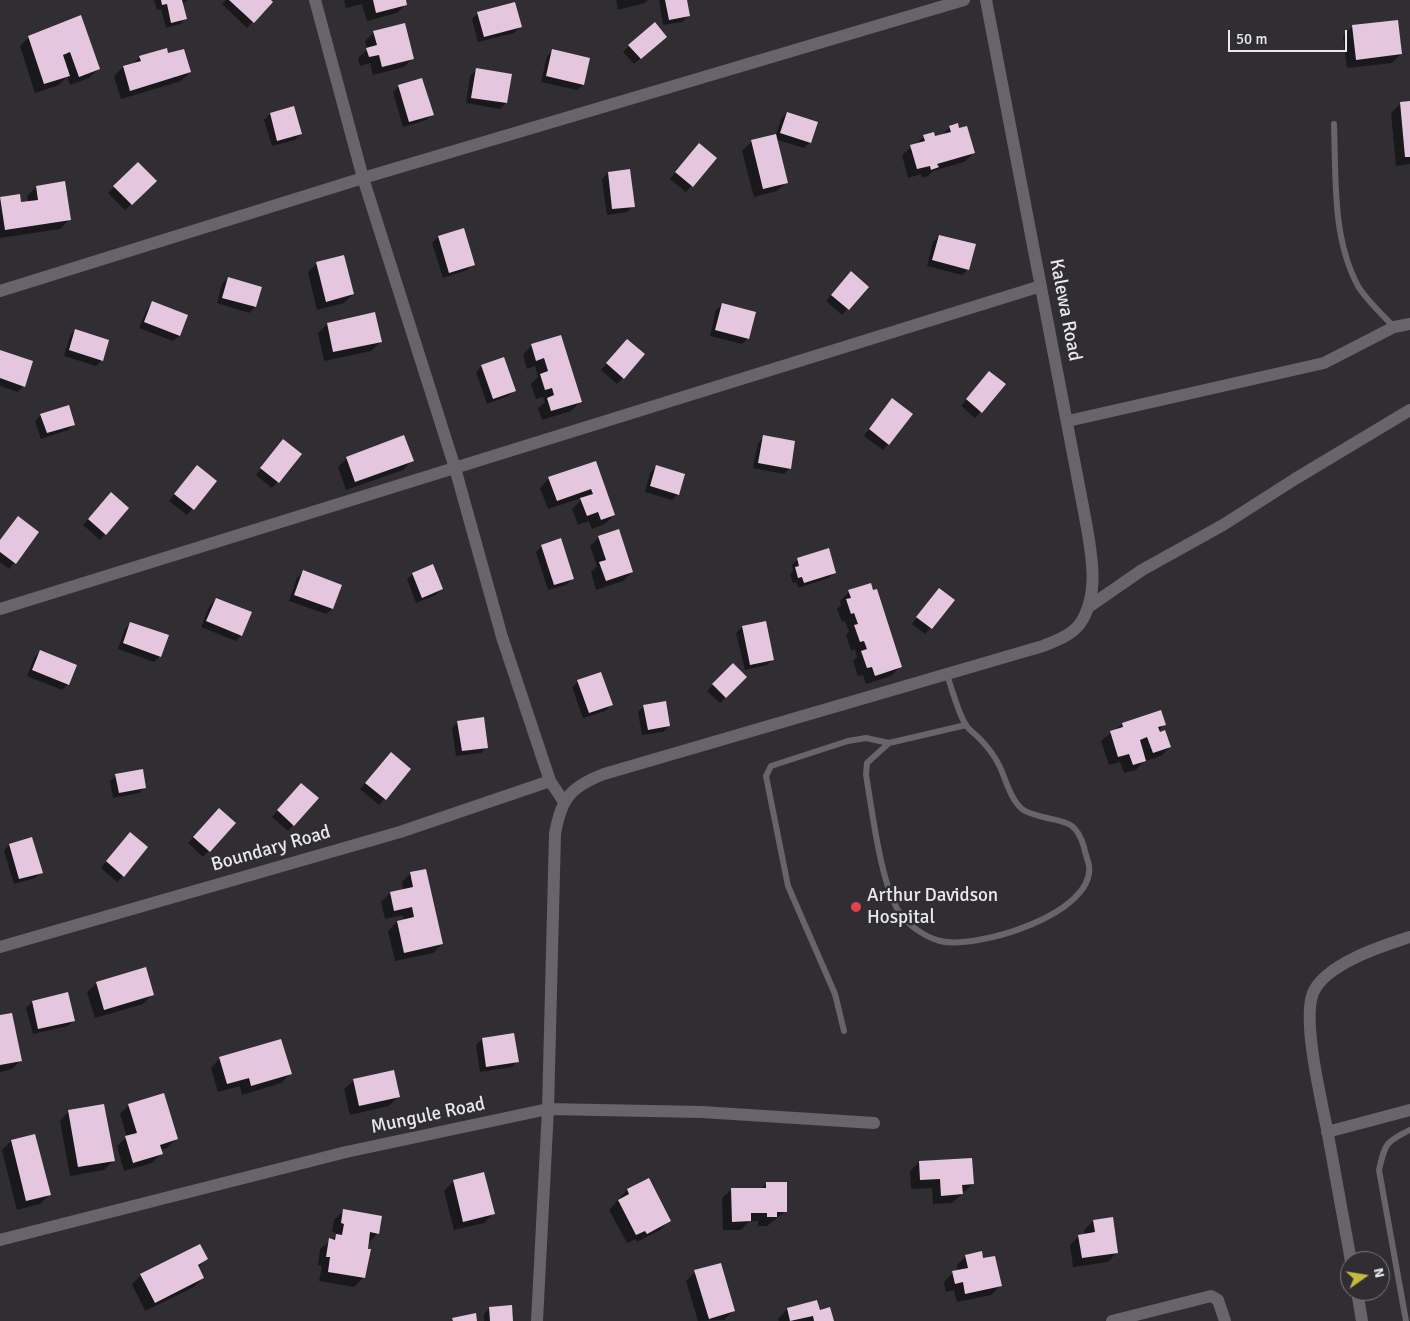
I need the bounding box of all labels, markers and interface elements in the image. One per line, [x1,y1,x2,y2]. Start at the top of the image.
scale bar [1230,20,1349,52]
text: 50 m [1236,30,1267,48]
street label: Kalewa Road [1044,257,1086,363]
street label: Boundary Road [209,821,333,877]
place label: Arthur Davidson Hospital [867,885,998,929]
marker: Arthur Davidson Hospital [849,900,863,914]
street label: Mungule Road [369,1093,487,1139]
north arrow [1340,1251,1390,1301]
text: N [1370,1266,1389,1279]

